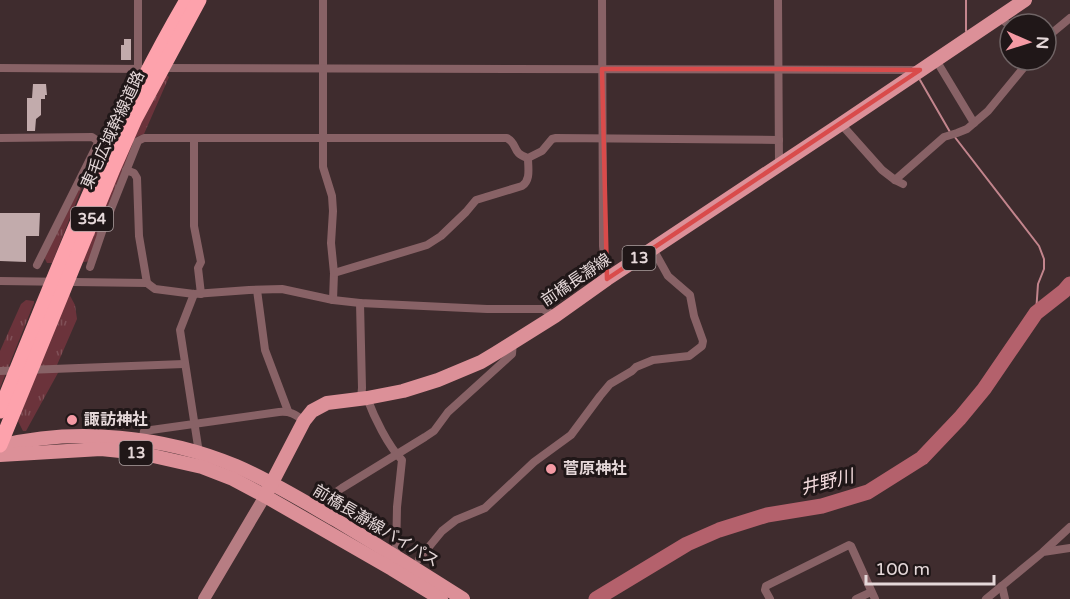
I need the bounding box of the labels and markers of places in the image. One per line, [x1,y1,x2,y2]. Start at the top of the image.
place label: 諏訪神社 [84,410,148,430]
marker: 諏訪神社 [65,413,79,427]
place label: 菅原神社 [563,459,627,479]
marker: 菅原神社 [544,462,558,476]

